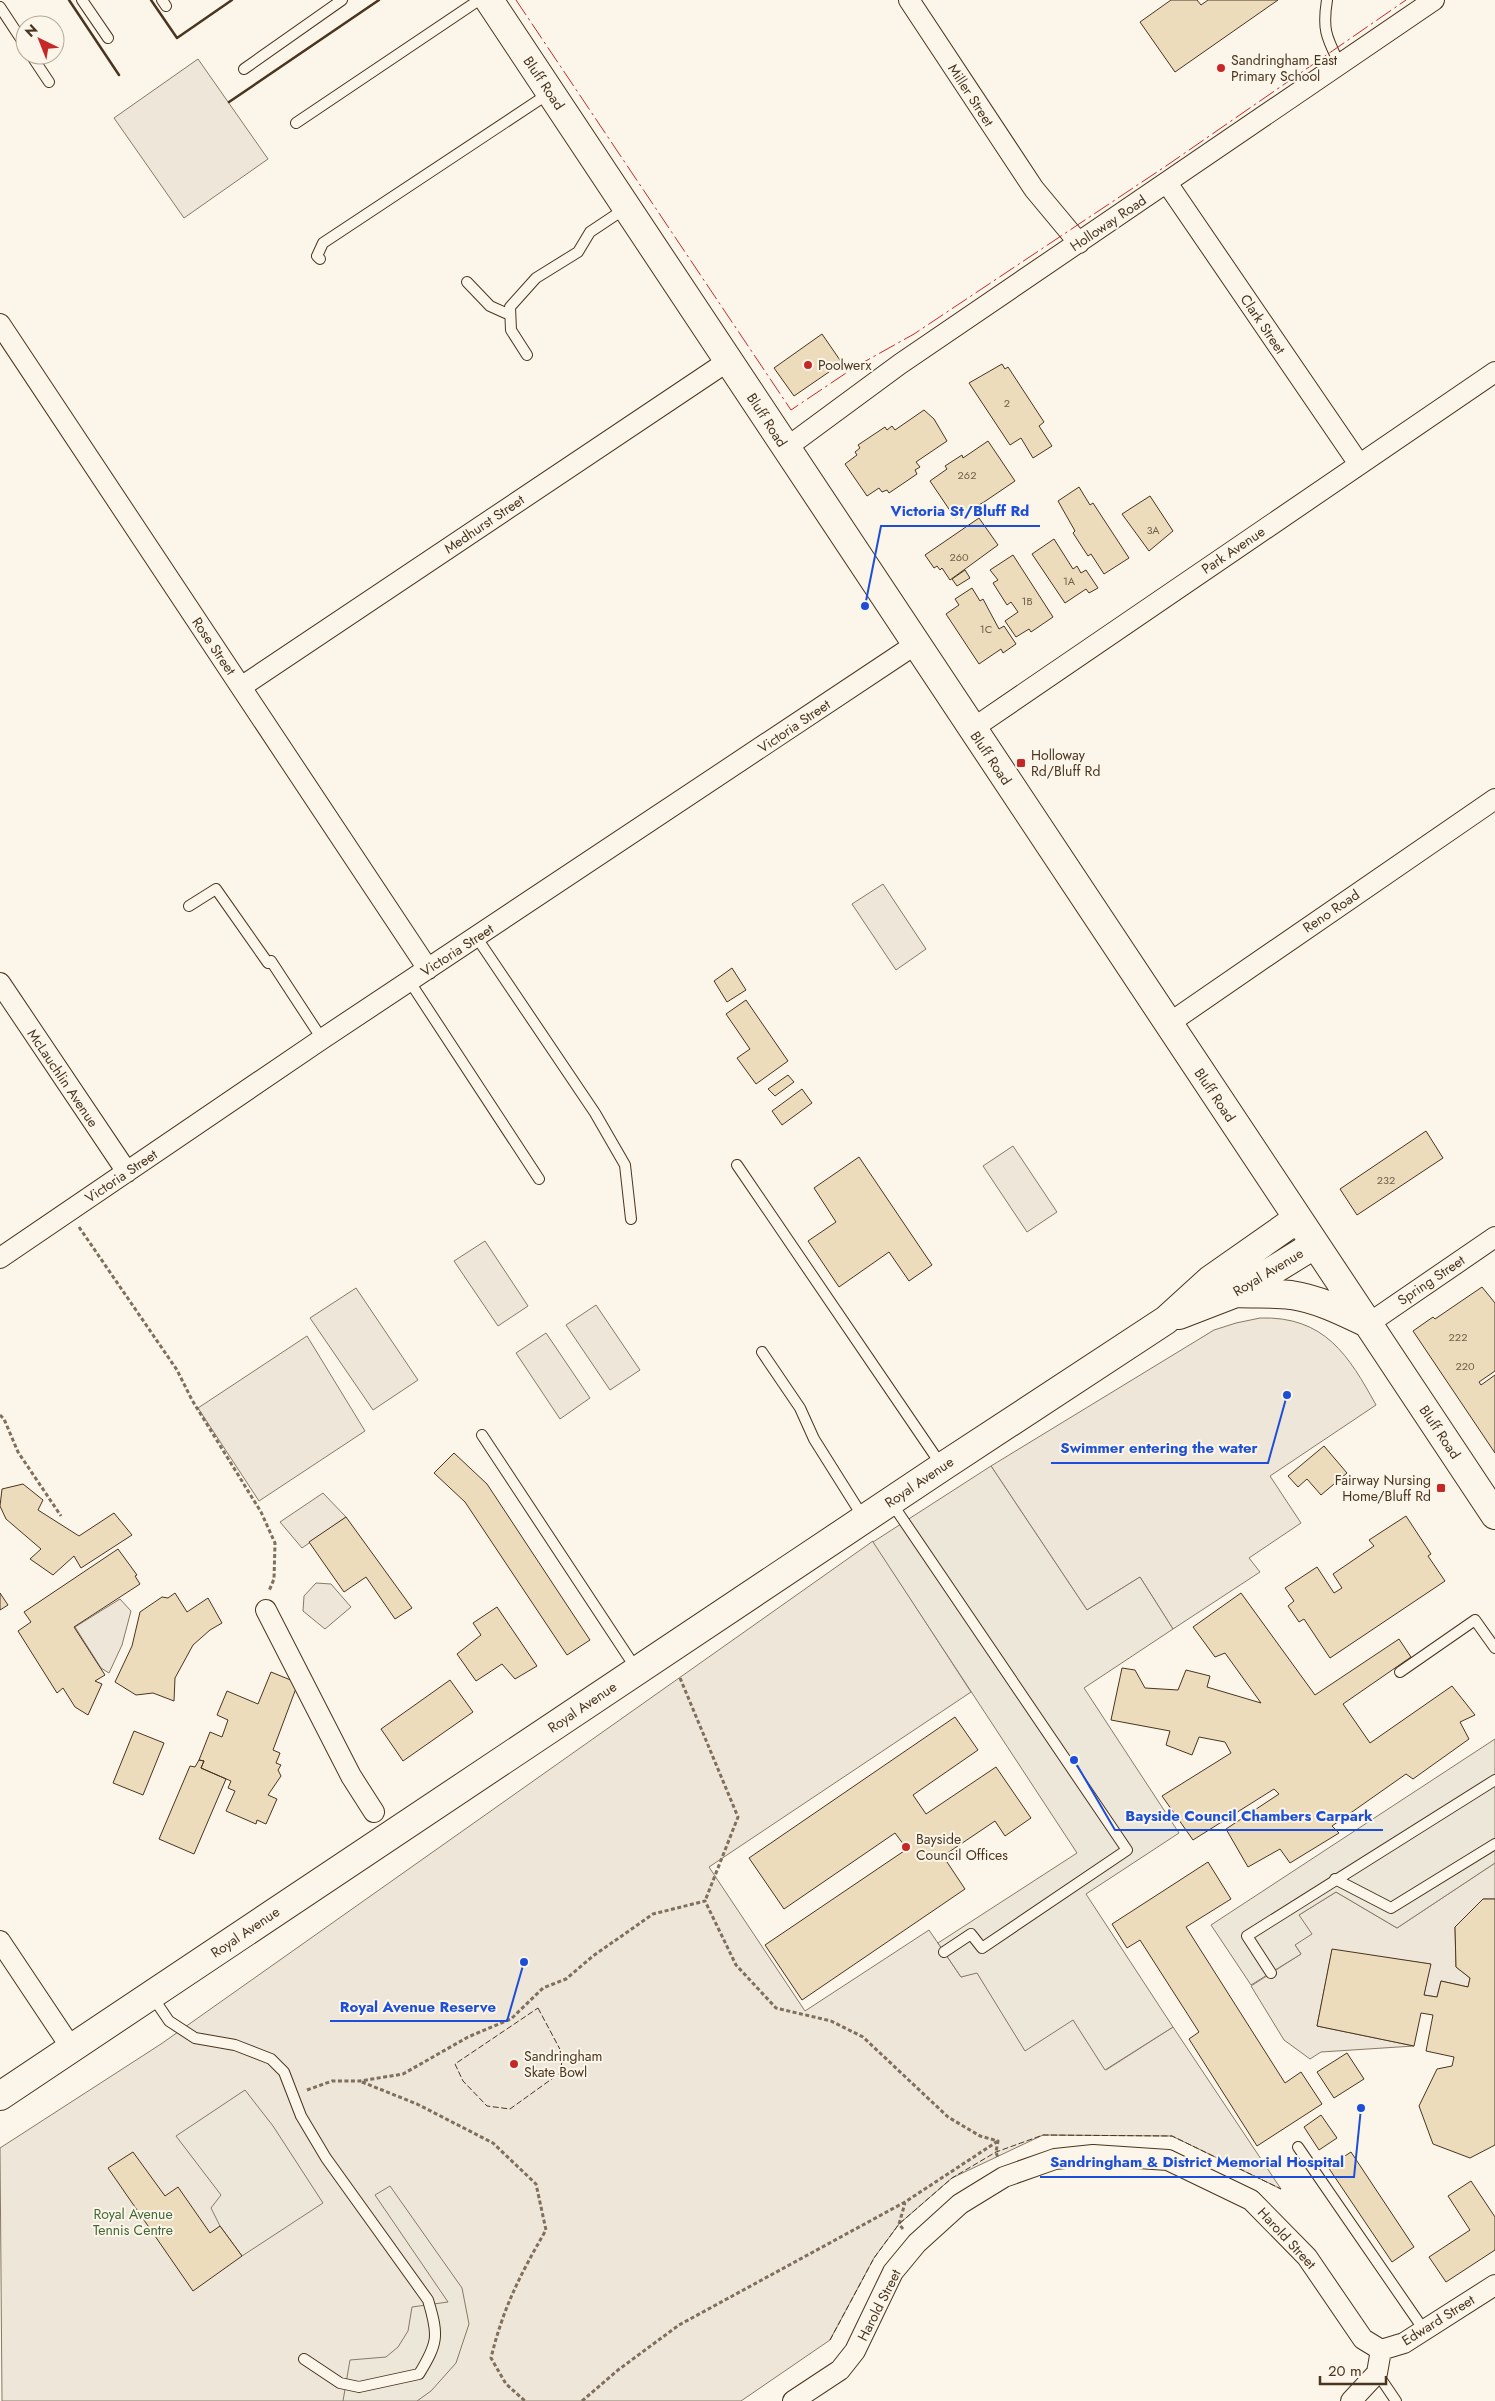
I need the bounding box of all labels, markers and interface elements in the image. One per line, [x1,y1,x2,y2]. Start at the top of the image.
north arrow [15,15,65,65]
text: N [20,19,42,42]
place label: Sandringham East Primary School [1231,50,1338,86]
street label: Bluff Road [519,52,569,114]
street label: Miller Street [943,60,999,131]
marker: Sandringham East Primary School [1215,62,1227,74]
street label: Holloway Road [1066,190,1150,256]
street label: Clark Street [1236,290,1291,358]
place label: Poolwerx [818,355,872,375]
marker: Poolwerx [802,359,814,371]
street label: Bluff Road [742,389,792,451]
house number: 2 [1004,395,1010,411]
house number: 262 [958,467,976,483]
street label: Medhurst Street [440,489,529,558]
callout: Victoria St/Bluff Rd [881,496,1040,526]
text: Victoria St/Bluff Rd [890,500,1029,522]
street label: Park Avenue [1197,521,1269,579]
house number: 3A [1146,522,1160,538]
house number: 260 [949,549,969,565]
house number: 1A [1063,573,1076,589]
house number: 1B [1021,593,1033,609]
street label: Rose Street [187,613,241,679]
house number: 1C [980,621,992,637]
street label: Victoria Street [754,694,835,758]
street label: Bluff Road [966,727,1016,789]
place label: Holloway Rd/Bluff Rd [1031,745,1100,781]
marker: Holloway Rd/Bluff Rd [1015,757,1027,769]
street label: Reno Road [1299,885,1363,937]
street label: Victoria Street [417,919,498,981]
street label: McLauchlin Avenue [23,1025,103,1131]
street label: Bluff Road [1190,1064,1240,1126]
street label: Victoria Street [81,1144,162,1208]
house number: 232 [1377,1172,1395,1188]
street label: Royal Avenue [1229,1243,1307,1301]
street label: Spring Street [1393,1250,1469,1310]
house number: 222 [1449,1329,1467,1345]
house number: 220 [1455,1358,1475,1374]
street label: Bluff Road [1415,1401,1465,1463]
callout: Swimmer entering the water [1051,1433,1268,1463]
text: Swimmer entering the water [1060,1437,1259,1459]
street label: Royal Avenue [881,1452,957,1512]
place label: Fairway Nursing Home/Bluff Rd [1335,1470,1431,1506]
marker: Fairway Nursing Home/Bluff Rd [1435,1482,1447,1494]
street label: Royal Avenue [544,1677,620,1737]
callout: Bayside Council Chambers Carpark [1115,1800,1383,1830]
text: Bayside Council Chambers Carpark [1125,1805,1373,1827]
place label: Bayside Council Offices [916,1829,1008,1865]
marker: Bayside Council Offices [900,1841,912,1853]
street label: Royal Avenue [207,1902,283,1962]
callout: Royal Avenue Reserve [330,1991,507,2021]
text: Royal Avenue Reserve [340,1996,497,2018]
place label: Sandringham Skate Bowl [524,2046,603,2082]
marker: Sandringham Skate Bowl [508,2058,520,2070]
callout: Sandringham & District Memorial Hospital [1040,2147,1354,2177]
text: Sandringham & District Memorial Hospital [1050,2151,1344,2173]
street label: Harold Street [1253,2203,1321,2274]
park label: Royal Avenue Tennis Centre [93,2204,173,2240]
street label: Harold Street [852,2265,906,2344]
street label: Edward Street [1398,2289,1479,2350]
scale bar [1320,2354,1386,2386]
text: 20 m [1328,2360,1362,2382]

